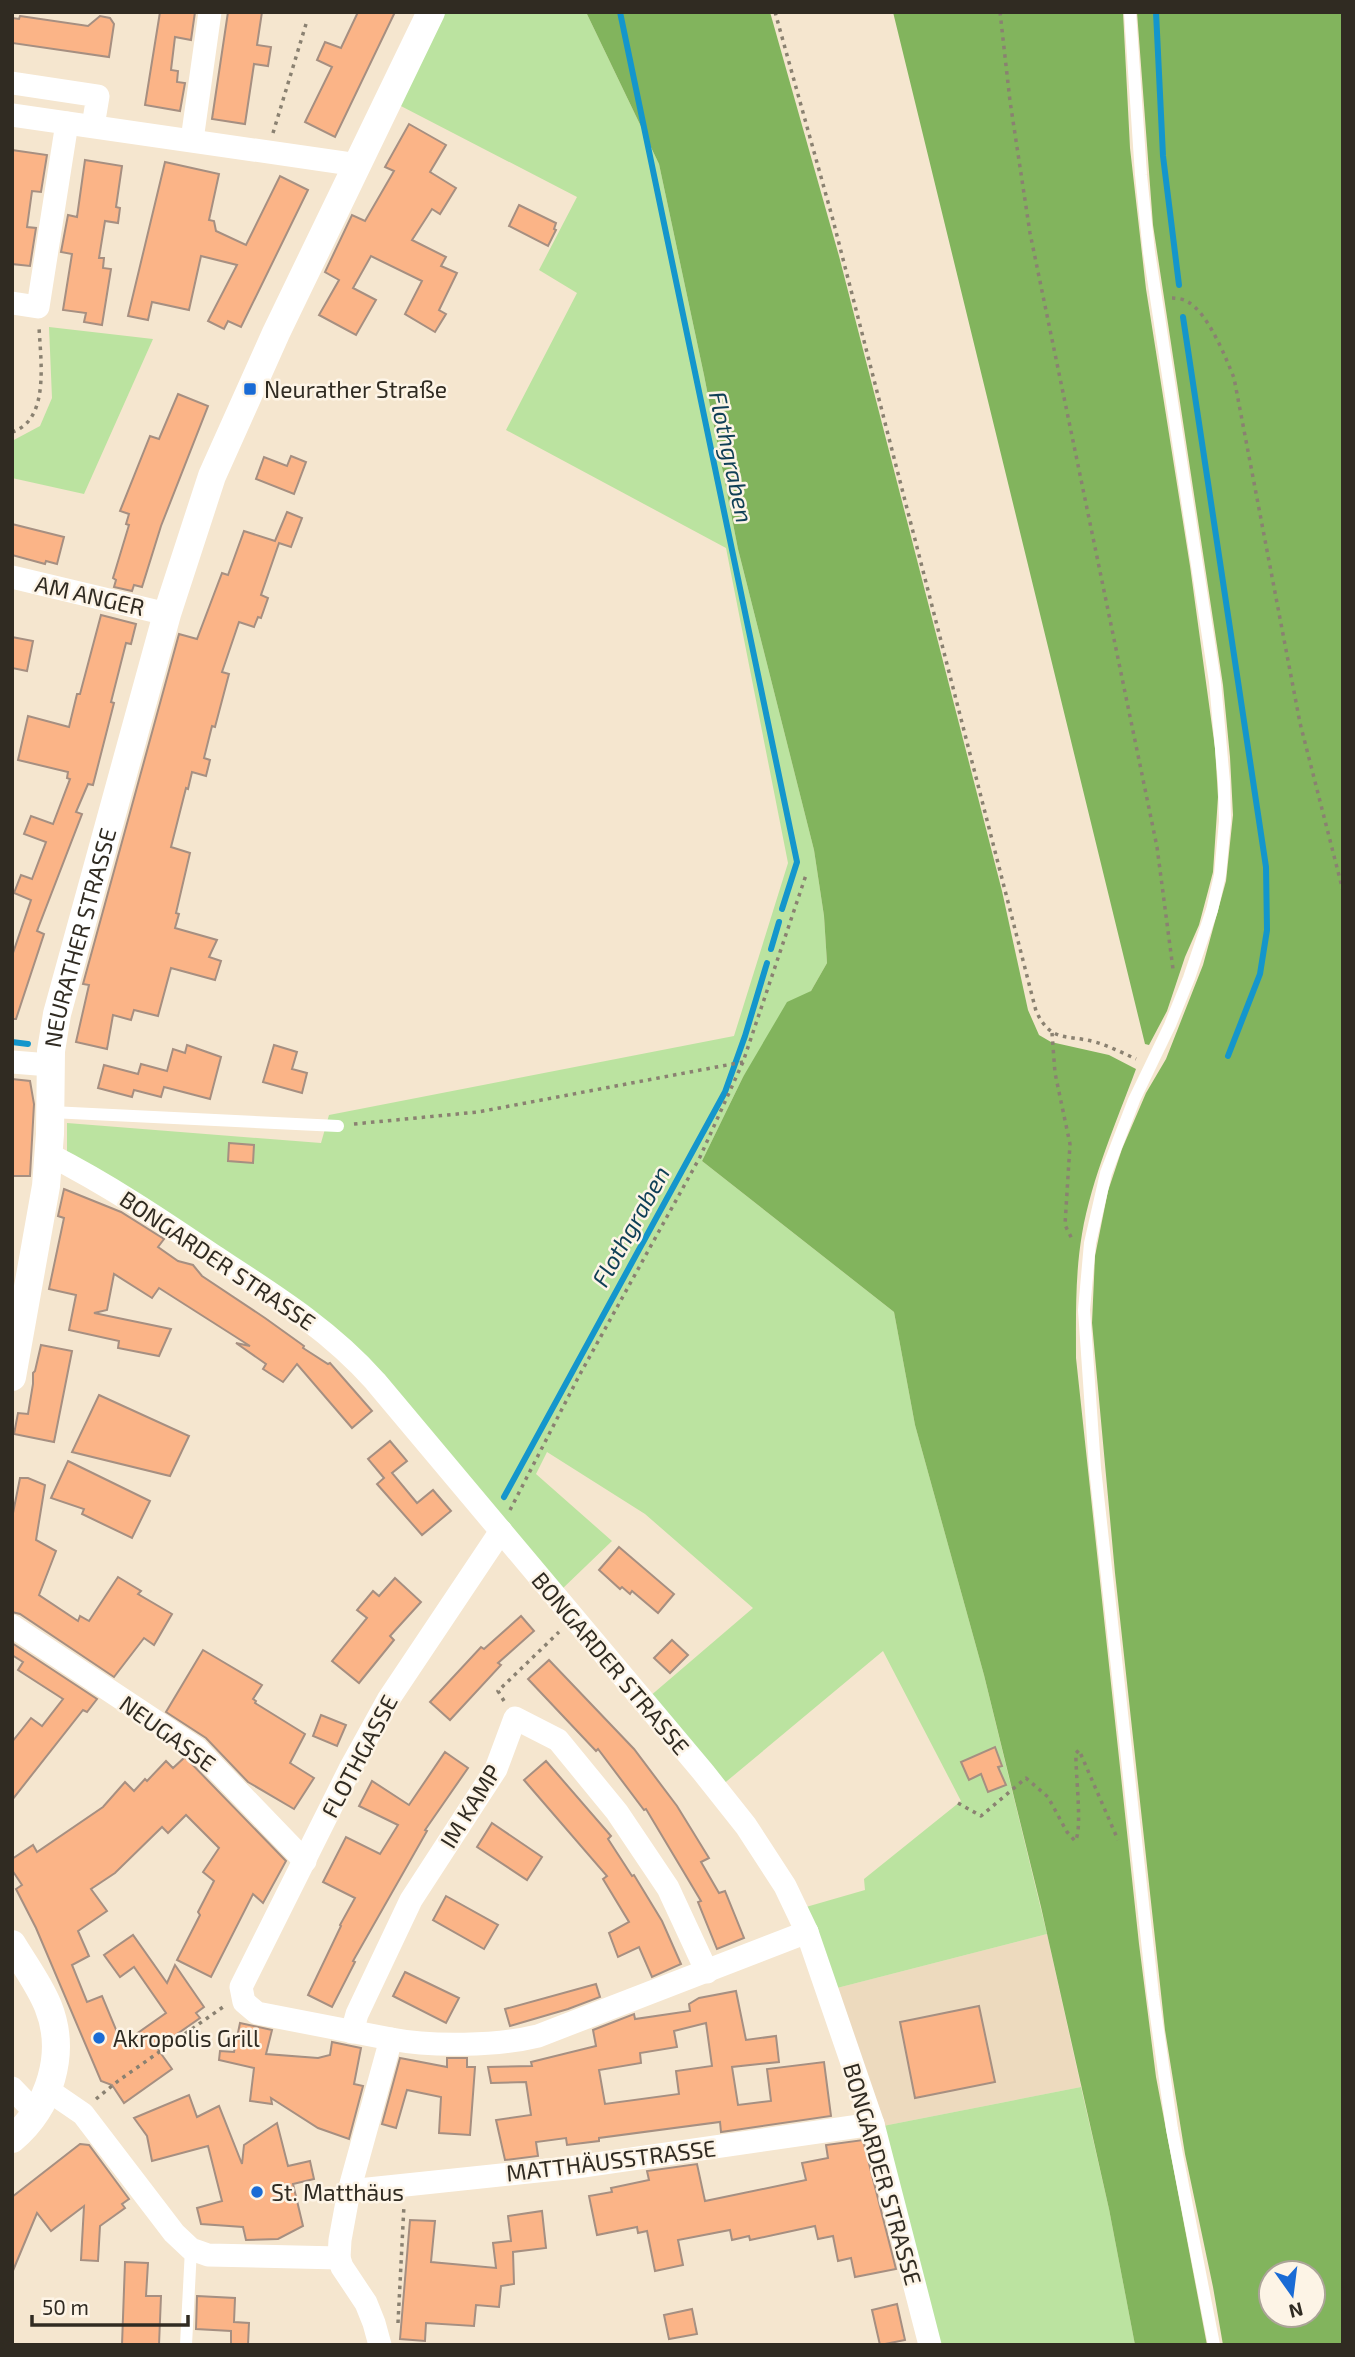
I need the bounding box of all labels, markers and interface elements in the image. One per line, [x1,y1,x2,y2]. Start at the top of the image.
place label: Neurather Straße [264,375,447,403]
marker: Neurather Straße [242,381,258,397]
water label: Flothgraben [704,389,760,525]
street label: AM ANGER [33,569,147,621]
street label: NEURATHER STRASSE [38,825,122,1050]
water label: Flothgraben [585,1161,675,1291]
street label: BONGARDER STRASSE [115,1184,321,1336]
street label: BONGARDER STRASSE [526,1566,696,1760]
street label: NEUGASSE [115,1689,221,1777]
street label: FLOTHGASSE [315,1690,403,1822]
street label: IM KAMP [433,1759,507,1853]
place label: Akropolis Grill [113,2024,260,2052]
marker: Akropolis Grill [91,2030,107,2046]
street label: BONGARDER STRASSE [838,2060,928,2288]
street label: MATTHÄUSSTRASSE [505,2133,717,2187]
place label: St. Matthäus [271,2178,404,2206]
marker: St. Matthäus [249,2184,265,2200]
north arrow [1257,2259,1327,2329]
scale bar [32,2284,187,2328]
text: 50 m [42,2294,89,2319]
text: N [1287,2298,1306,2324]

